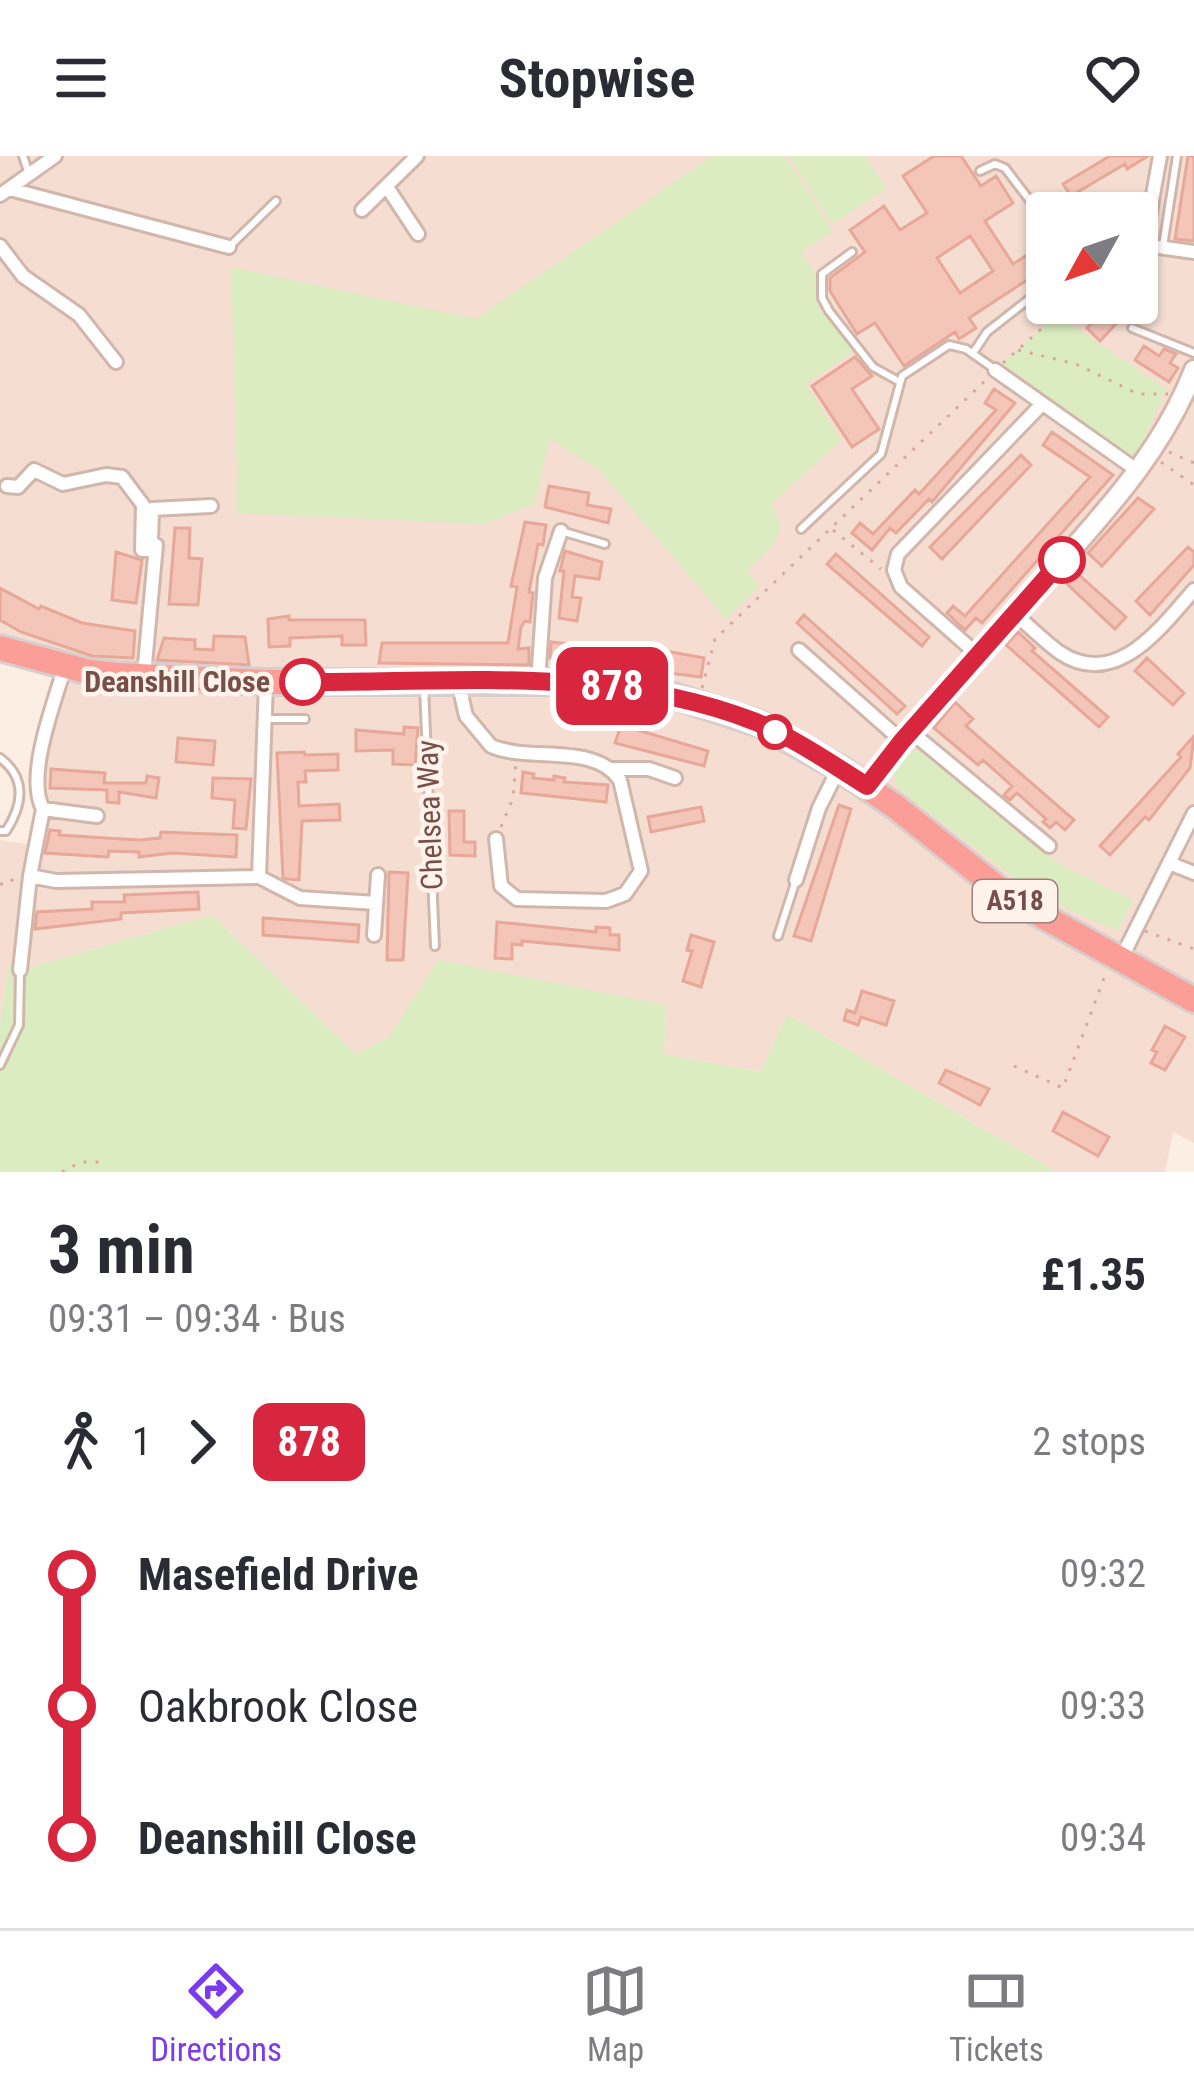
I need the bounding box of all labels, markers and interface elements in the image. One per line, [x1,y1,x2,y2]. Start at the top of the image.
icon: menu [48,45,114,111]
icon: heart [1080,45,1146,111]
text: Stopwise [499,47,695,110]
north arrow [1026,192,1158,324]
map controls [1026,192,1158,324]
unlabelled marker [1040,538,1084,582]
line badge: 878 [543,647,681,725]
marker: Deanshill Close [281,660,325,704]
text: 878 [580,661,644,710]
place label: Deanshill Close [84,664,270,699]
unlabelled marker [759,716,791,748]
street label: Chelsea Way [409,739,450,891]
road number: A518 [973,880,1057,922]
text: 3 min [48,1212,195,1289]
text: £1.35 [1041,1248,1146,1301]
text: 09:31 – 09:34 · Bus [48,1296,346,1342]
icon: walk [48,1409,114,1475]
icon: forward [169,1409,235,1475]
text: 878 [277,1417,341,1466]
text: 1 [132,1419,151,1465]
text: 2 stops [1032,1419,1146,1465]
text: Masefield Drive [138,1548,418,1601]
text: 09:32 [1060,1551,1146,1597]
text: Oakbrook Close [138,1680,418,1733]
text: 09:33 [1060,1683,1146,1729]
text: Deanshill Close [138,1812,417,1865]
text: 09:34 [1060,1815,1146,1861]
tab: Directions [150,1958,282,2069]
tab: Map [582,1958,648,2069]
tab: Tickets [949,1958,1044,2069]

